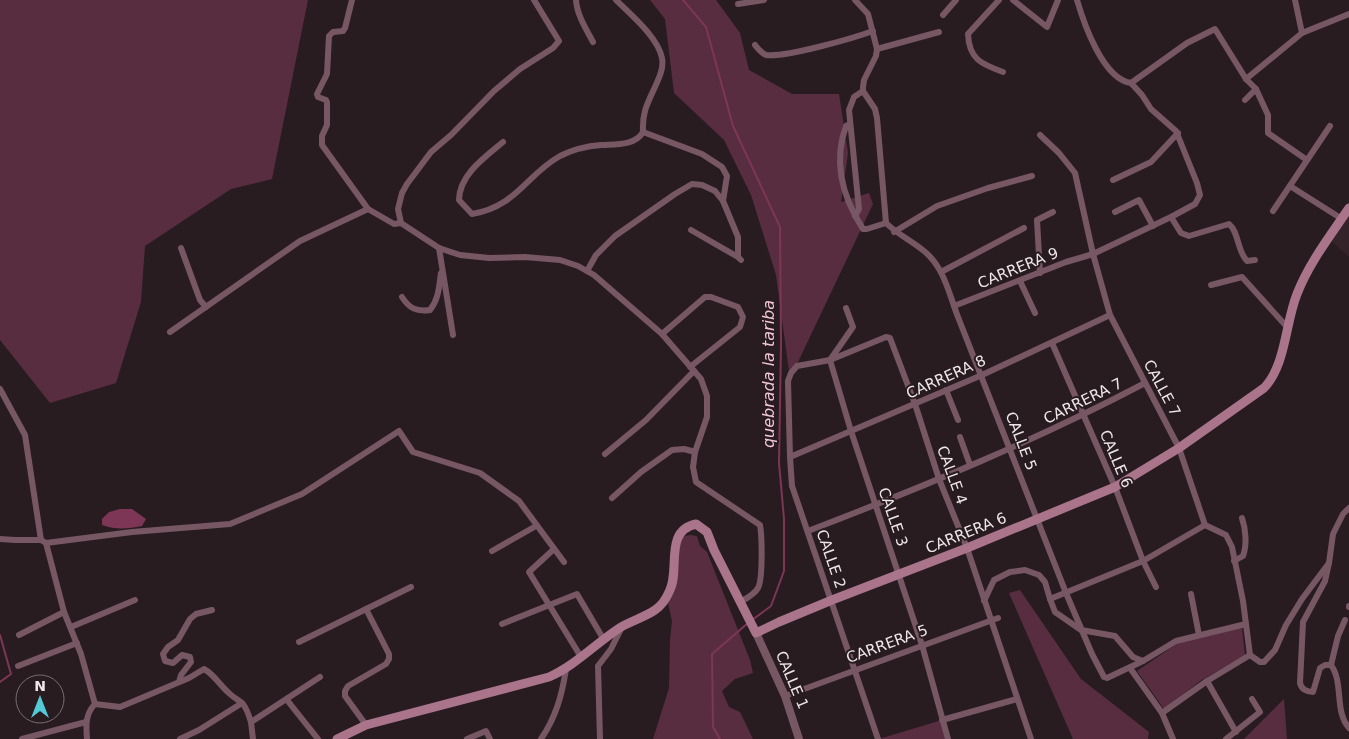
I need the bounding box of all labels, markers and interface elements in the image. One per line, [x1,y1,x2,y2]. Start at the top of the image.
street label: CARRERA 9 [975,244,1061,292]
water label: quebrada la tariba [759,300,778,448]
street label: CARRERA 8 [903,351,989,403]
street label: CALLE 7 [1140,357,1184,419]
street label: CARRERA 7 [1041,374,1125,428]
street label: CALLE 5 [1002,409,1040,473]
street label: CALLE 6 [1096,427,1136,491]
street label: CALLE 4 [933,443,971,507]
street label: CALLE 3 [875,485,911,549]
street label: CARRERA 6 [923,509,1009,557]
street label: CALLE 2 [813,527,849,591]
street label: CARRERA 5 [844,621,930,667]
street label: CALLE 1 [772,648,812,712]
north arrow [15,674,65,724]
text: N [34,678,46,694]

